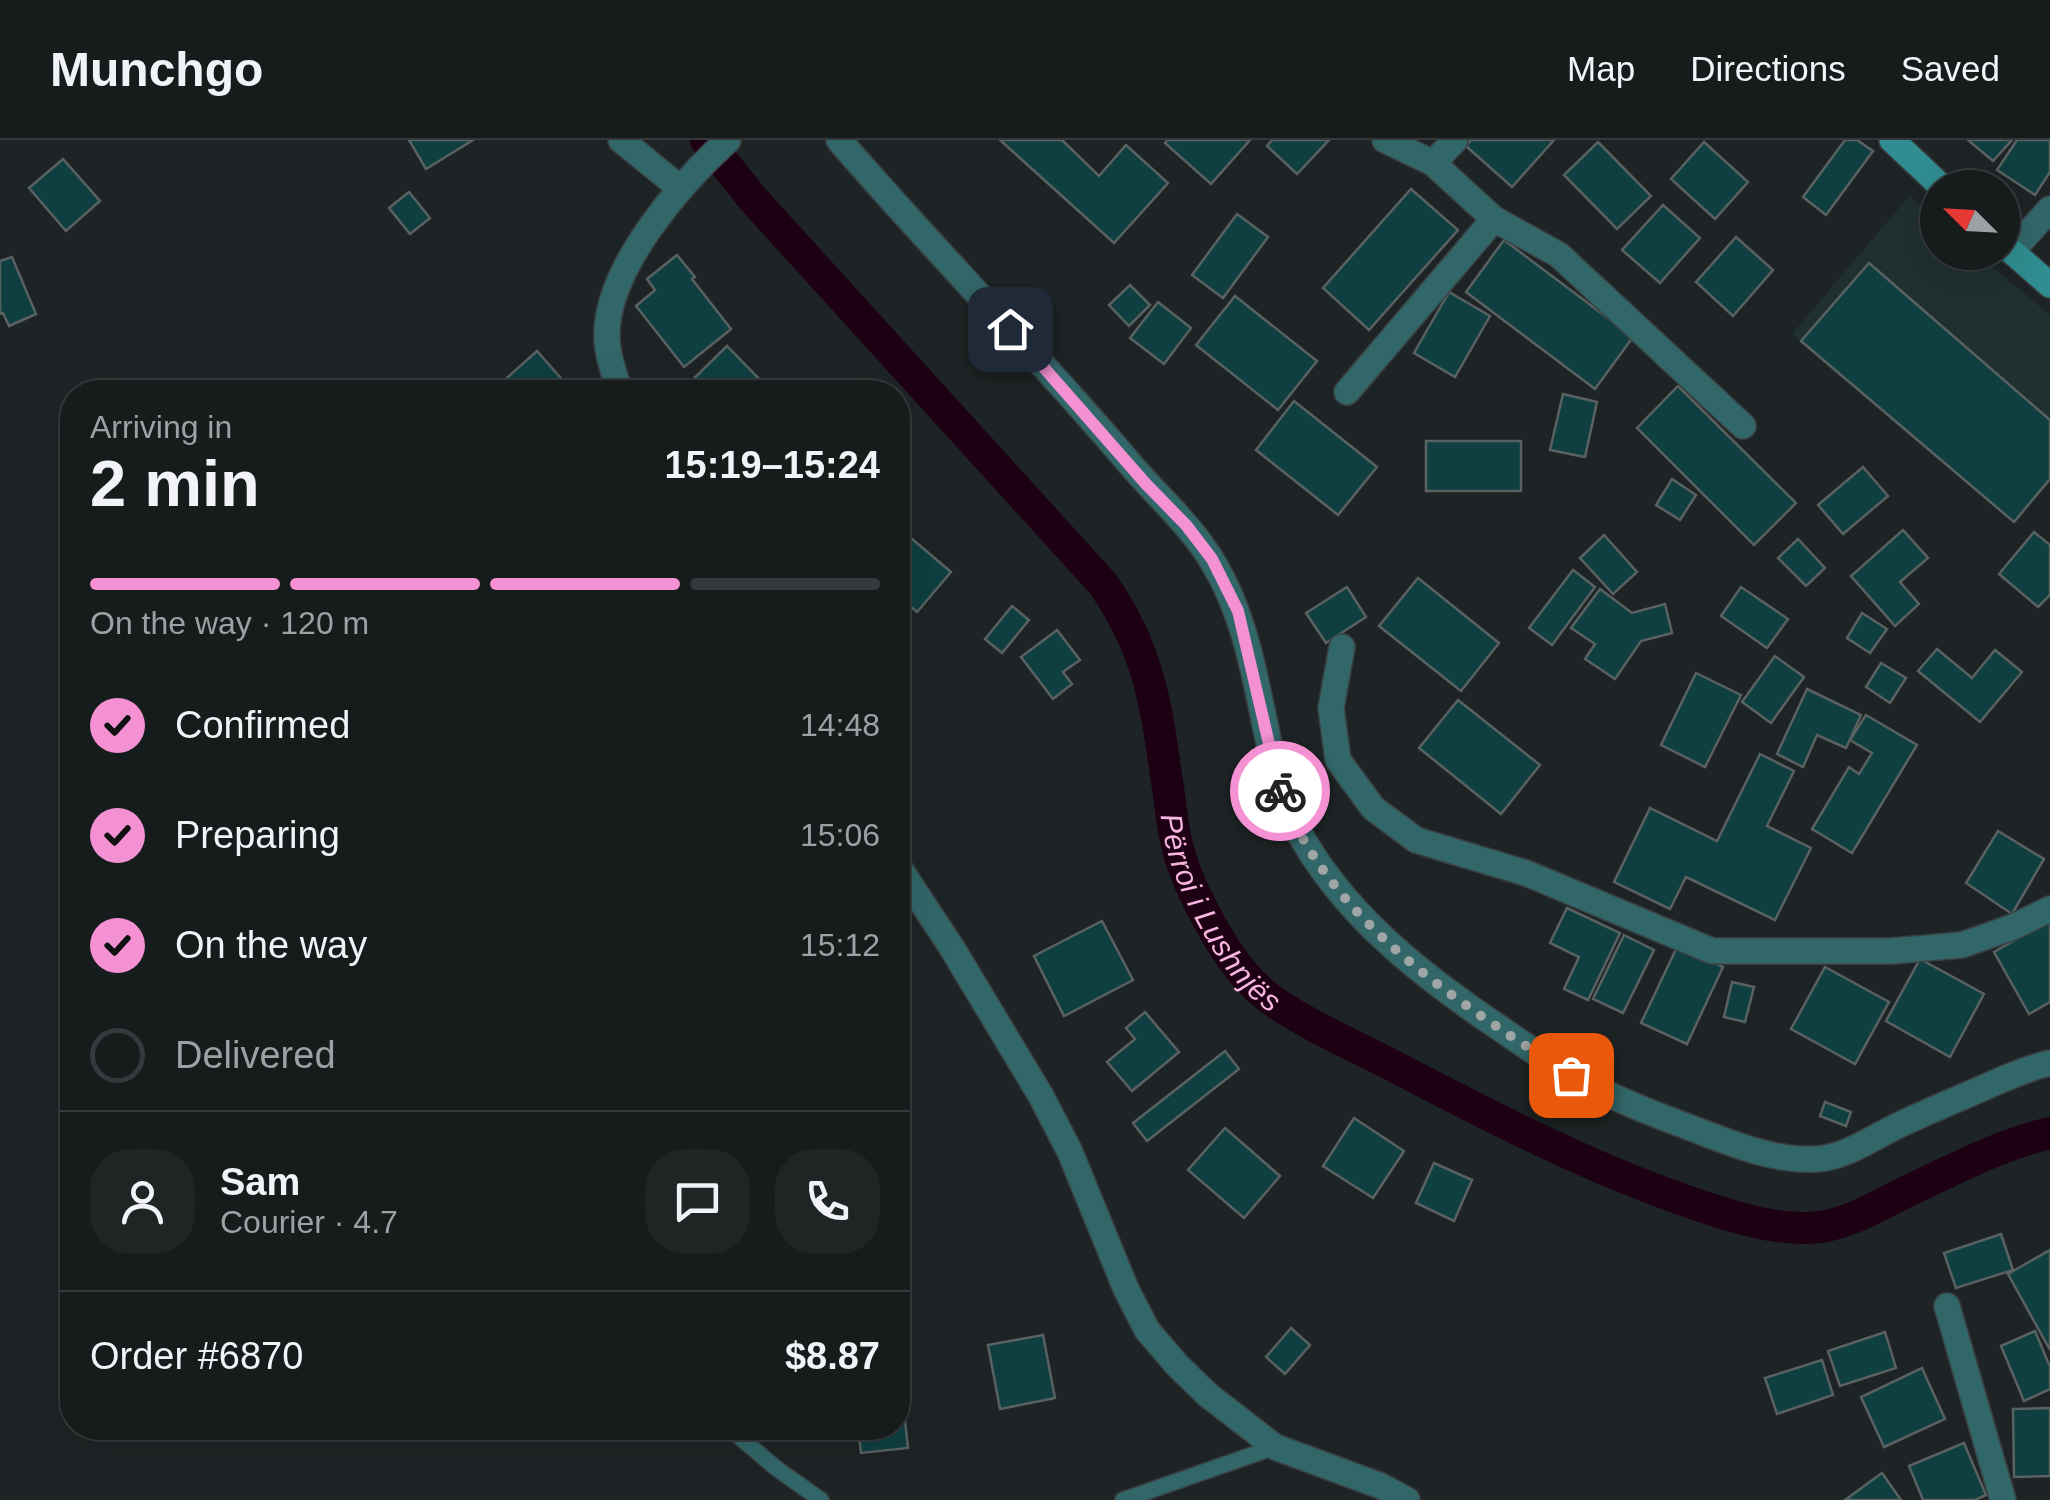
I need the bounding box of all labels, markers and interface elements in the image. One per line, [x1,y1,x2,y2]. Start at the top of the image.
text: Munchgo [50,43,263,96]
text: Map [1567,49,1635,88]
text: Directions [1690,49,1846,88]
text: Saved [1901,49,2000,88]
north arrow [1920,170,2020,270]
map controls [1920,170,2020,270]
pin [968,287,1053,372]
icon: home [983,302,1038,357]
text: Arriving in [90,409,232,445]
text: 15:19–15:24 [664,444,880,486]
text: 2 min [90,447,260,520]
text: On the way · 120 m [90,605,369,641]
icon: check [90,698,145,753]
text: Confirmed [175,704,350,746]
text: 14:48 [800,707,880,743]
courier [1230,741,1330,841]
icon: bike [1253,764,1308,819]
icon: check [90,808,145,863]
water label: Përroi i Lushnjës [1155,811,1287,1018]
text: Preparing [175,814,340,856]
text: 15:06 [800,817,880,853]
icon: check [90,918,145,973]
text: On the way [175,924,367,966]
text: 15:12 [800,927,880,963]
pin [1529,1033,1614,1118]
text: Delivered [175,1034,336,1076]
icon: bag [1544,1048,1599,1103]
button: person [90,1149,195,1254]
button: chat [645,1149,750,1254]
button: phone [775,1149,880,1254]
text: Sam [220,1161,300,1203]
text: Courier · 4.7 [220,1204,398,1240]
text: Order #6870 [90,1335,303,1377]
text: $8.87 [785,1335,880,1377]

